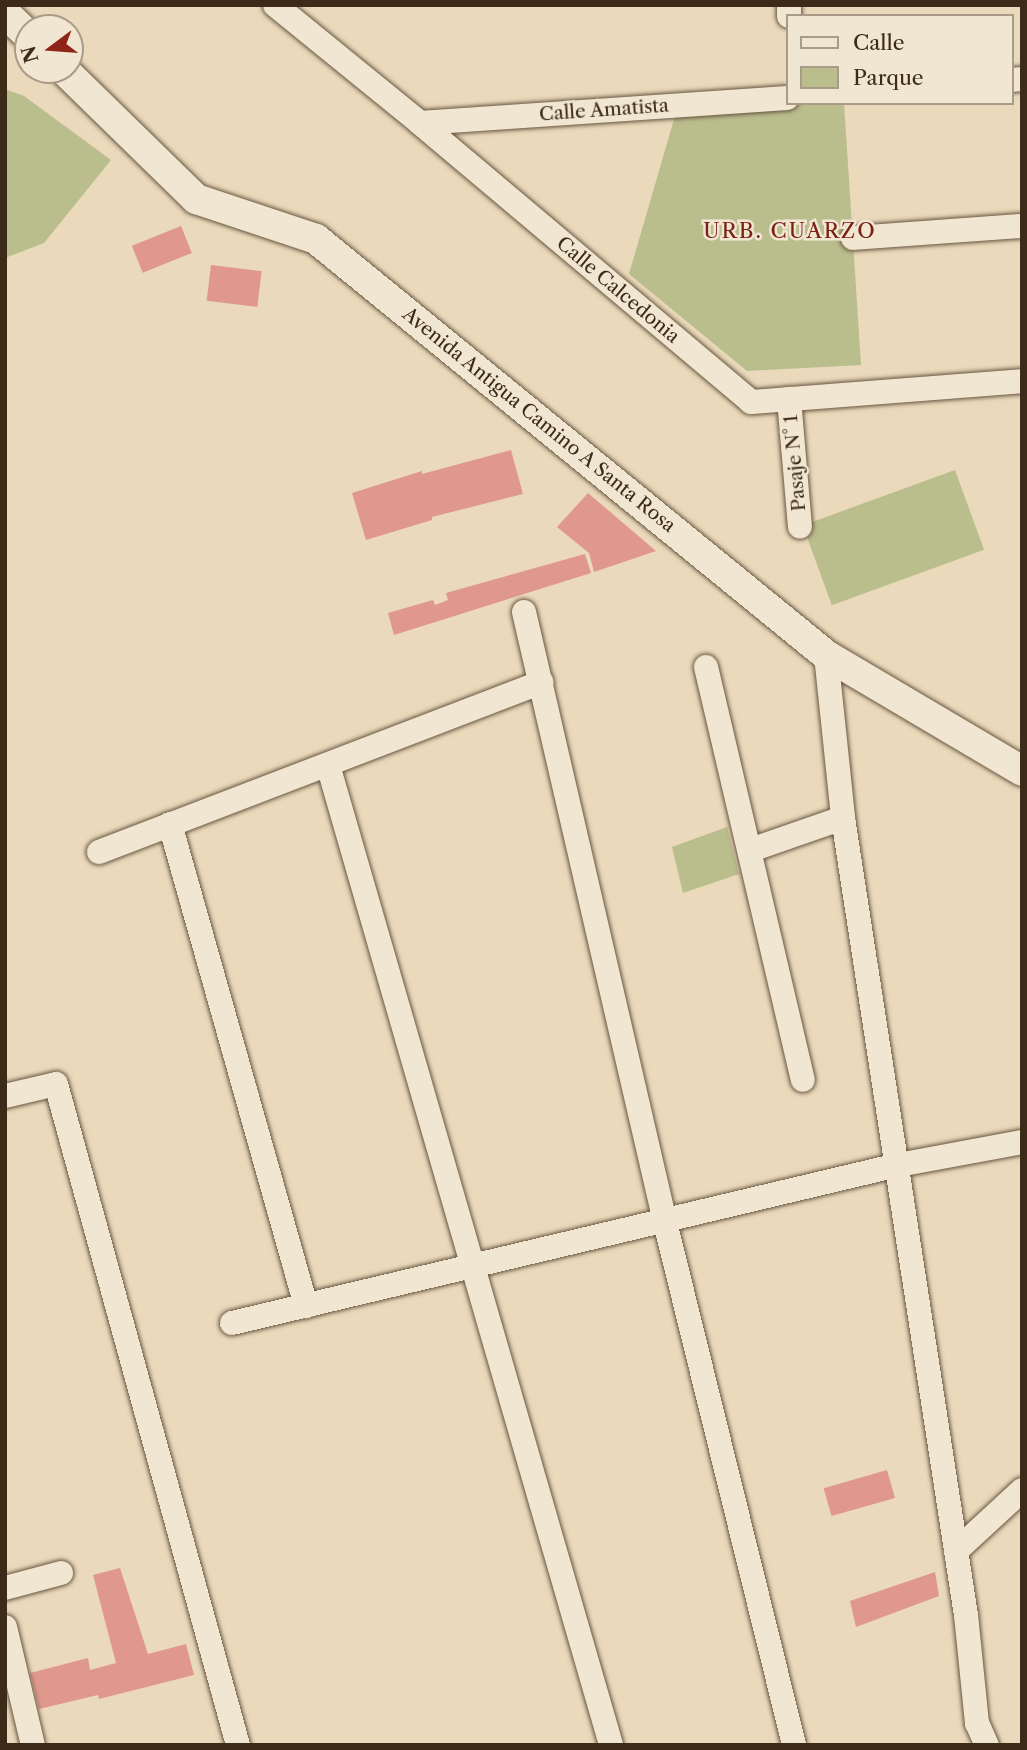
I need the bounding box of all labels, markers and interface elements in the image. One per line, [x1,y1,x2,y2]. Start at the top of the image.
north arrow [14,14,84,84]
legend [786,14,1013,105]
text: Calle [853,30,905,55]
text: N [17,43,44,65]
text: Parque [853,65,924,90]
street label: Calle Amatista [538,94,670,126]
district label: URB. CUARZO [705,218,875,244]
street label: Calle Calcedonia [552,232,684,348]
street label: Avenida Antigua Camino A Santa Rosa [397,302,681,538]
street label: Pasaje N° 1 [779,414,811,512]

